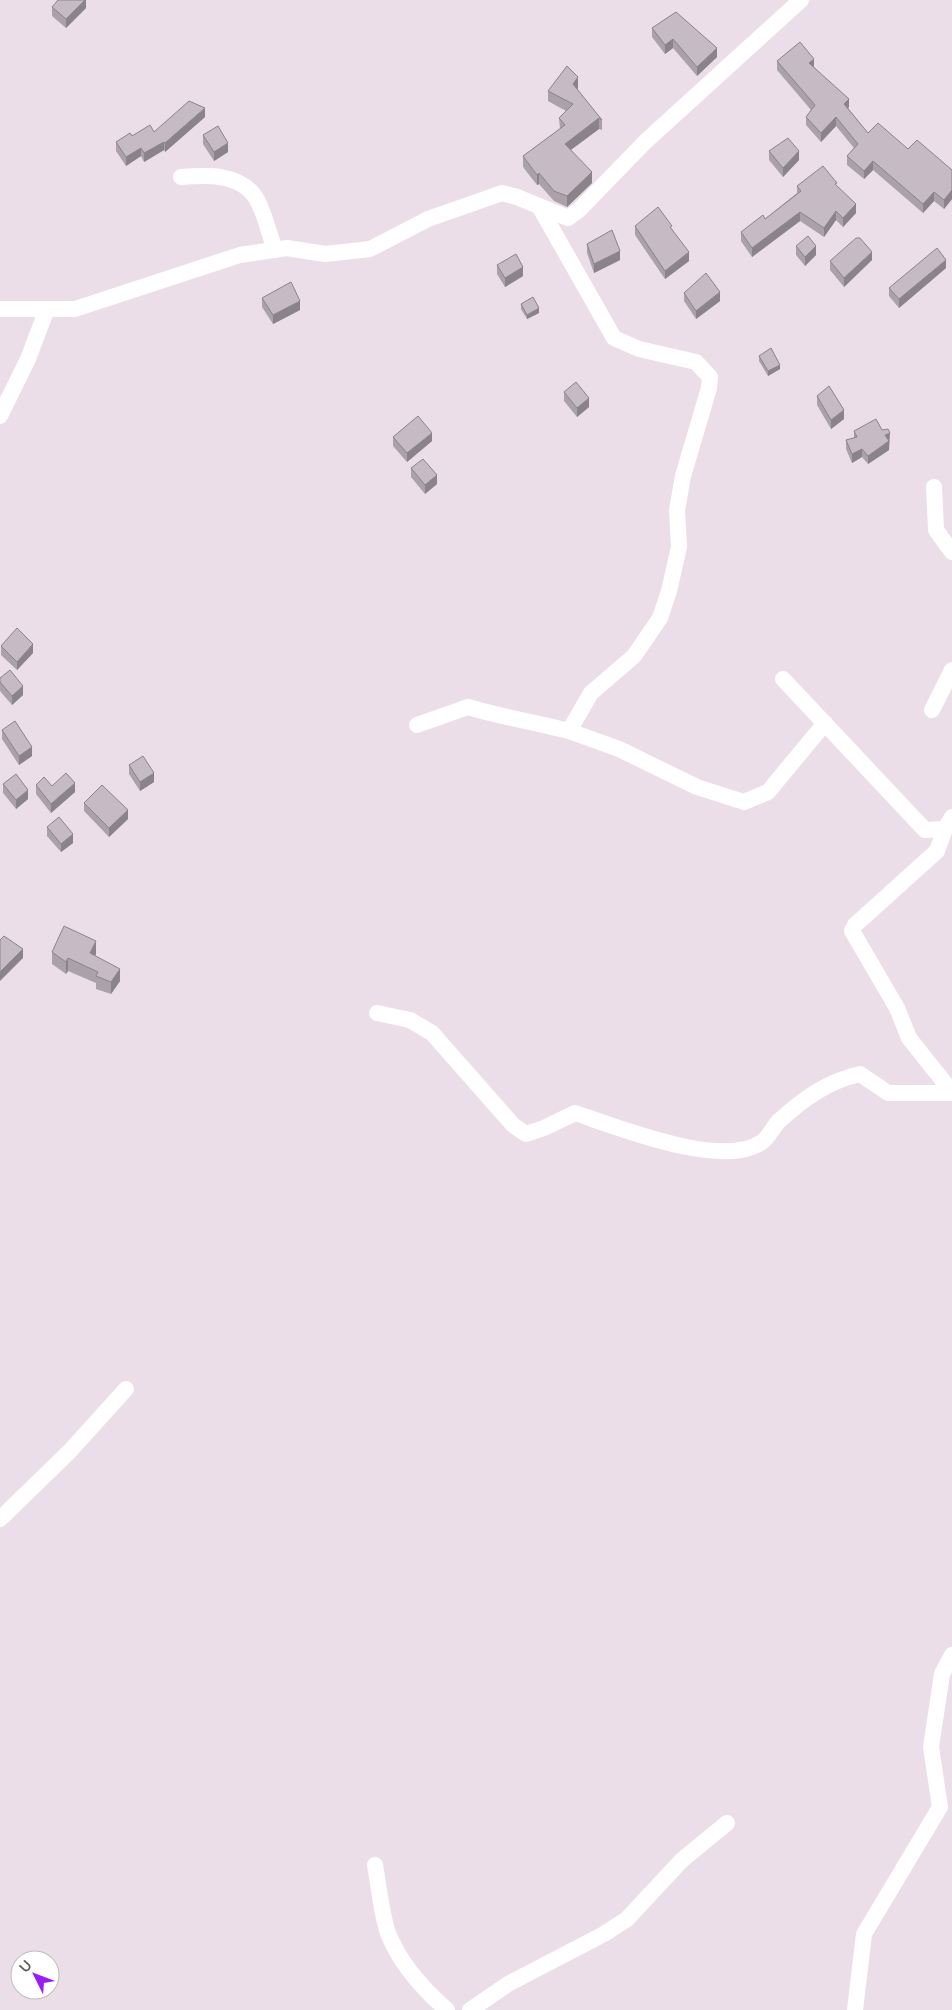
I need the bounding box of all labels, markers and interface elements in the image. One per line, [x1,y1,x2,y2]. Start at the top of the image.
north arrow [10,1950,60,2000]
text: U [16,1957,36,1976]

